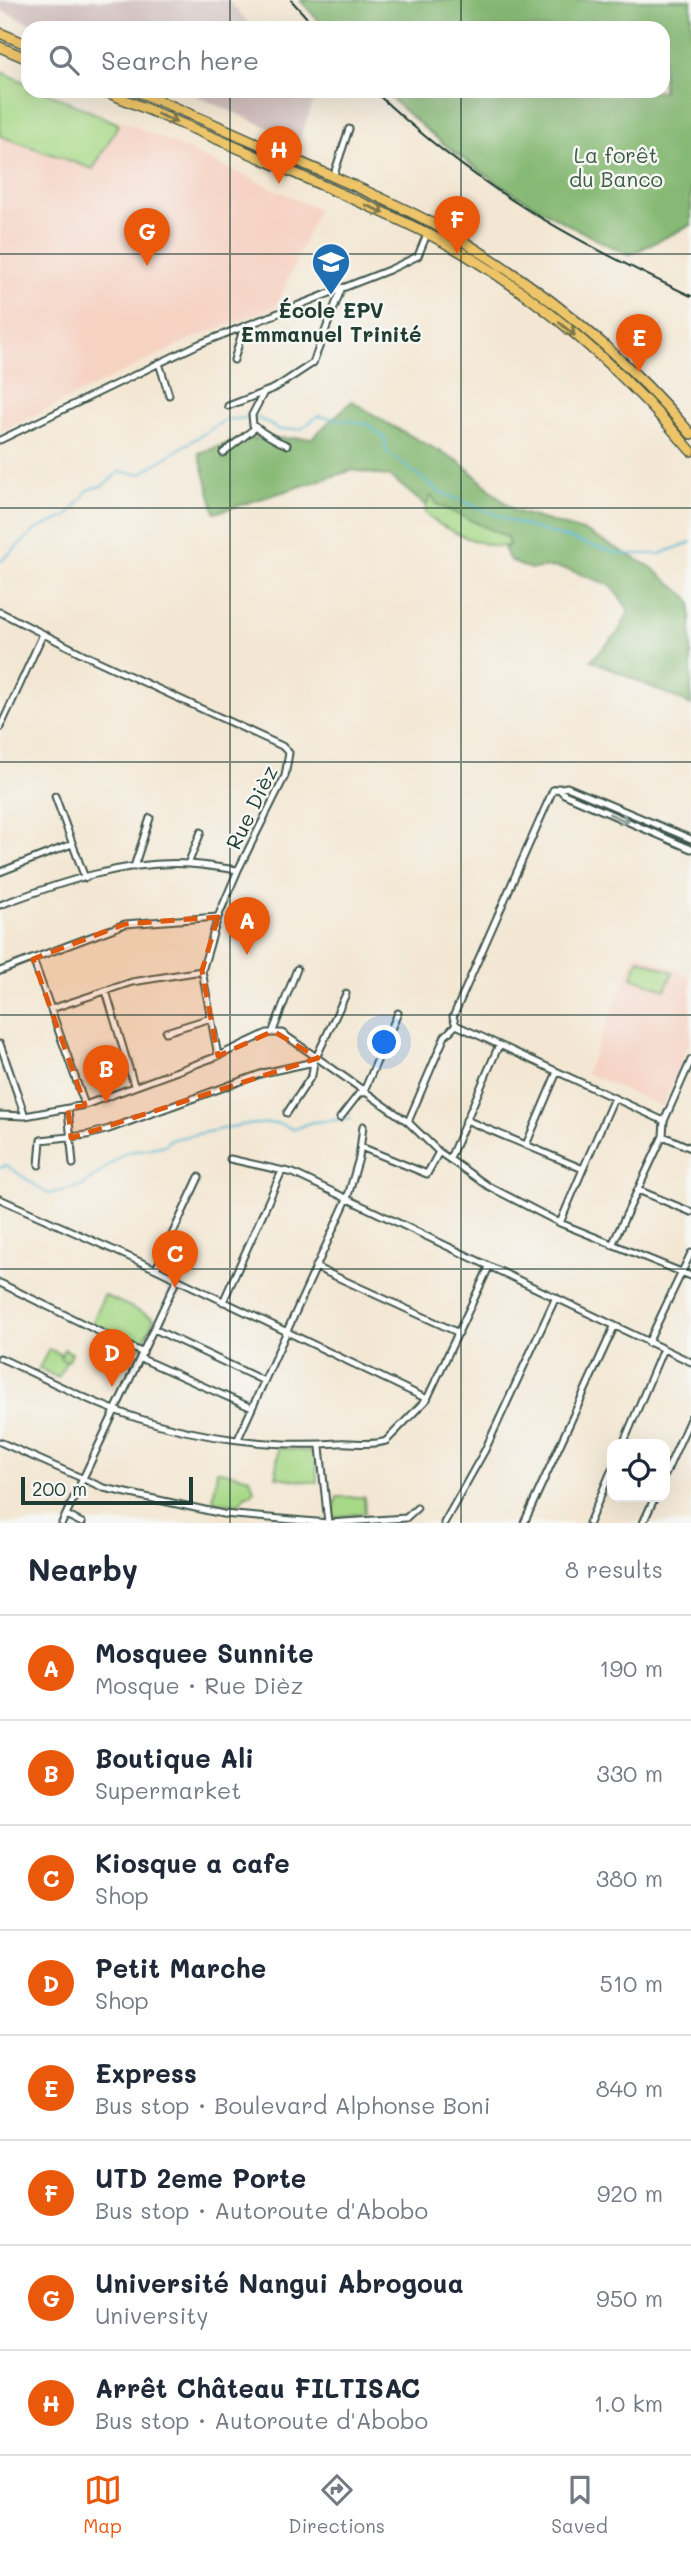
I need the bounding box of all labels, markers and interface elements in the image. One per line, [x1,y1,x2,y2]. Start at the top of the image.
search box [21,21,670,98]
icon: search [45,41,83,79]
text: Search here [101,43,259,77]
one-way arrow [156,112,177,125]
pin: H [256,126,302,184]
park label: La forêt du Banco [569,141,663,192]
pin: F [434,196,480,254]
one-way arrow [364,203,385,216]
pin: G [124,208,170,266]
school or university icon: École EPV Emmanuel Trinité [310,241,352,296]
place label: École EPV Emmanuel Trinité [241,296,421,347]
pin: E [616,314,662,372]
one-way arrow [558,321,576,337]
street label: Rue Dièz [219,761,283,853]
one-way arrow [608,812,629,825]
pin: A [224,897,270,955]
your location [367,1025,401,1059]
pin: B [83,1045,129,1103]
pin: C [152,1230,198,1288]
pin: D [89,1329,135,1387]
map controls [607,1439,670,1502]
button: locate [607,1439,670,1502]
scale bar [21,1474,192,1506]
text: 200 m [32,1476,87,1501]
text: Nearby [28,1549,138,1589]
text: 8 results [565,1554,663,1584]
text: Mosquee Sunnite [95,1636,314,1670]
text: A [43,1653,59,1683]
text: 190 m [599,1653,663,1683]
text: Mosque · Rue Dièz [95,1670,303,1700]
text: Boutique Ali [95,1741,254,1775]
text: B [43,1758,59,1788]
text: 330 m [596,1758,663,1788]
text: Supermarket [95,1775,241,1805]
text: Kiosque a cafe [95,1846,290,1880]
text: C [42,1863,60,1893]
text: 380 m [596,1863,663,1893]
text: Shop [95,1880,149,1910]
text: Petit Marche [95,1951,266,1985]
text: D [43,1968,59,1998]
text: 510 m [599,1968,663,1998]
text: Shop [95,1985,149,2015]
text: Express [95,2056,197,2090]
text: E [44,2073,58,2103]
text: 840 m [596,2073,663,2103]
text: Bus stop · Boulevard Alphonse Boni [95,2090,491,2120]
text: UTD 2eme Porte [95,2161,306,2195]
text: F [44,2178,58,2208]
text: 920 m [597,2178,663,2208]
text: Bus stop · Autoroute d'Abobo [95,2195,428,2225]
text: Université Nangui Abrogoua [95,2266,464,2300]
text: G [42,2283,60,2313]
text: 950 m [596,2283,663,2313]
text: University [95,2300,208,2330]
text: Arrêt Château FILTISAC [95,2371,420,2405]
text: H [42,2388,60,2418]
text: 1.0 km [594,2388,663,2418]
text: Bus stop · Autoroute d'Abobo [95,2405,428,2435]
tab: Map [83,2471,122,2538]
tab: Directions [288,2471,385,2538]
tab: Saved [551,2471,608,2538]

